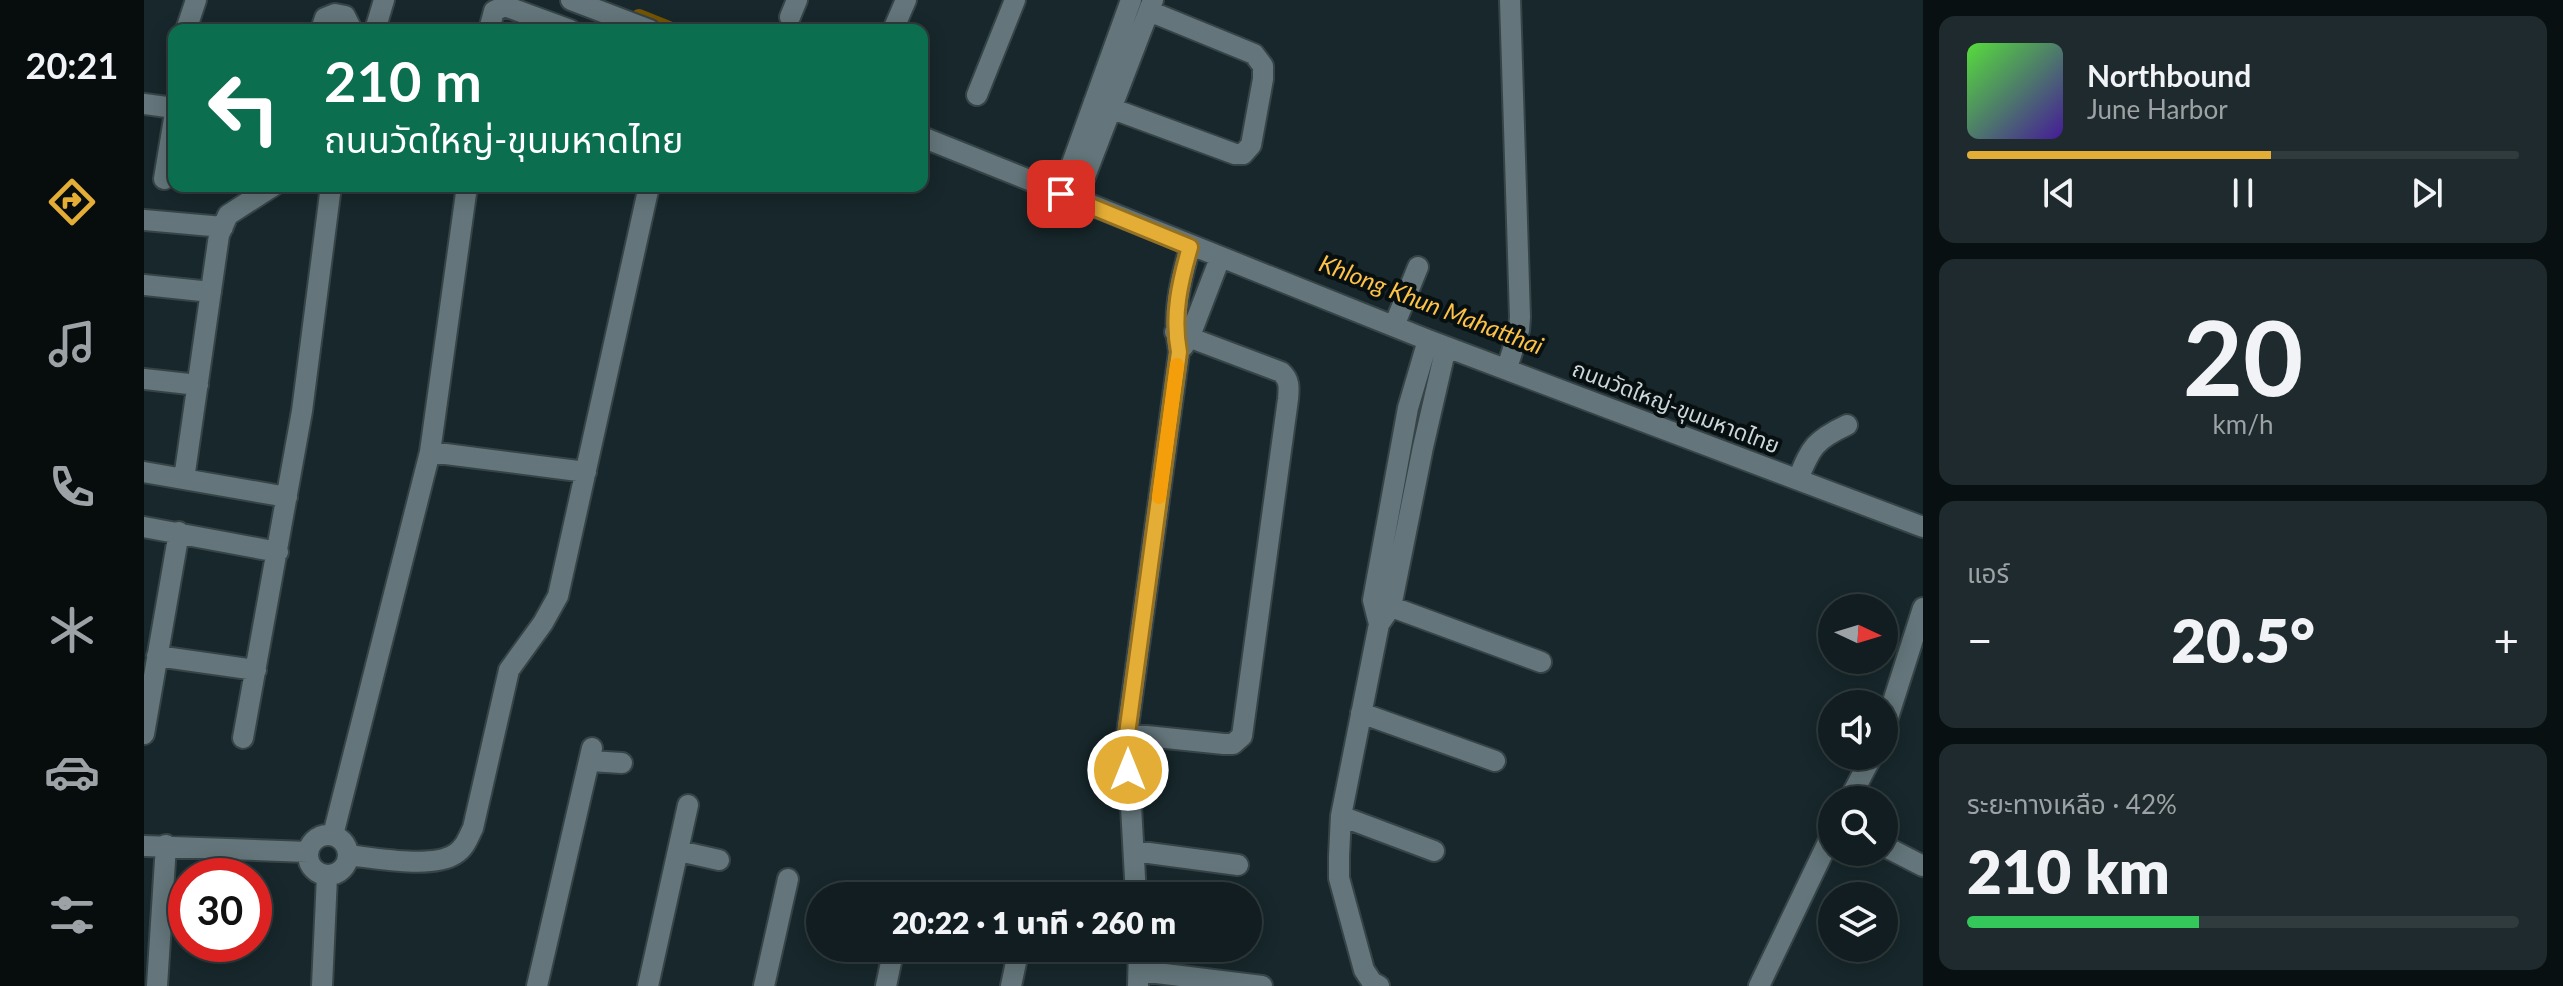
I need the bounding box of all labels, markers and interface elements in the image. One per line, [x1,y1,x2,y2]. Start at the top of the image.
text: 20:21 [26,43,118,87]
text: 210 m [324,47,482,114]
icon: left [192,56,296,160]
text: Northbound [2087,57,2251,93]
text: June Harbor [2087,93,2228,125]
text: ถนนวัดใหญ่-ขุนมหาดไทย [324,117,683,161]
pin [1027,160,1095,228]
icon: previous [2037,171,2081,215]
icon: pause [2221,171,2265,215]
icon: next [2405,171,2449,215]
icon: arrive [1039,172,1083,216]
icon: directions [44,174,100,230]
water label: Khlong Khun Mahatthai [1315,247,1548,360]
text: 20 [2183,293,2303,418]
icon: music [44,316,100,372]
street label: ถนนวัดใหญ่-ขุนมหาดไทย [1568,355,1784,459]
text: km/h [2213,408,2273,440]
icon: phone [44,459,100,515]
text: แอร์ [1967,557,2009,589]
north arrow [1818,594,1898,674]
map controls [1818,594,1898,962]
icon: climate [44,602,100,658]
text: 20.5° [2171,604,2315,676]
text: − [1967,614,1993,666]
text: + [2493,614,2519,666]
button: sound [1818,690,1898,770]
position arrow [1086,728,1170,812]
icon: car [44,744,100,800]
button: search [1818,786,1898,866]
text: ระยะทางเหลือ · 42% [1967,788,2177,820]
text: 210 km [1967,835,2170,907]
speed limit sign: 30 [168,858,272,962]
button: layers [1818,882,1898,962]
icon: filters [44,887,100,943]
text: 20:22 · 1 นาที · 260 m [892,904,1176,940]

